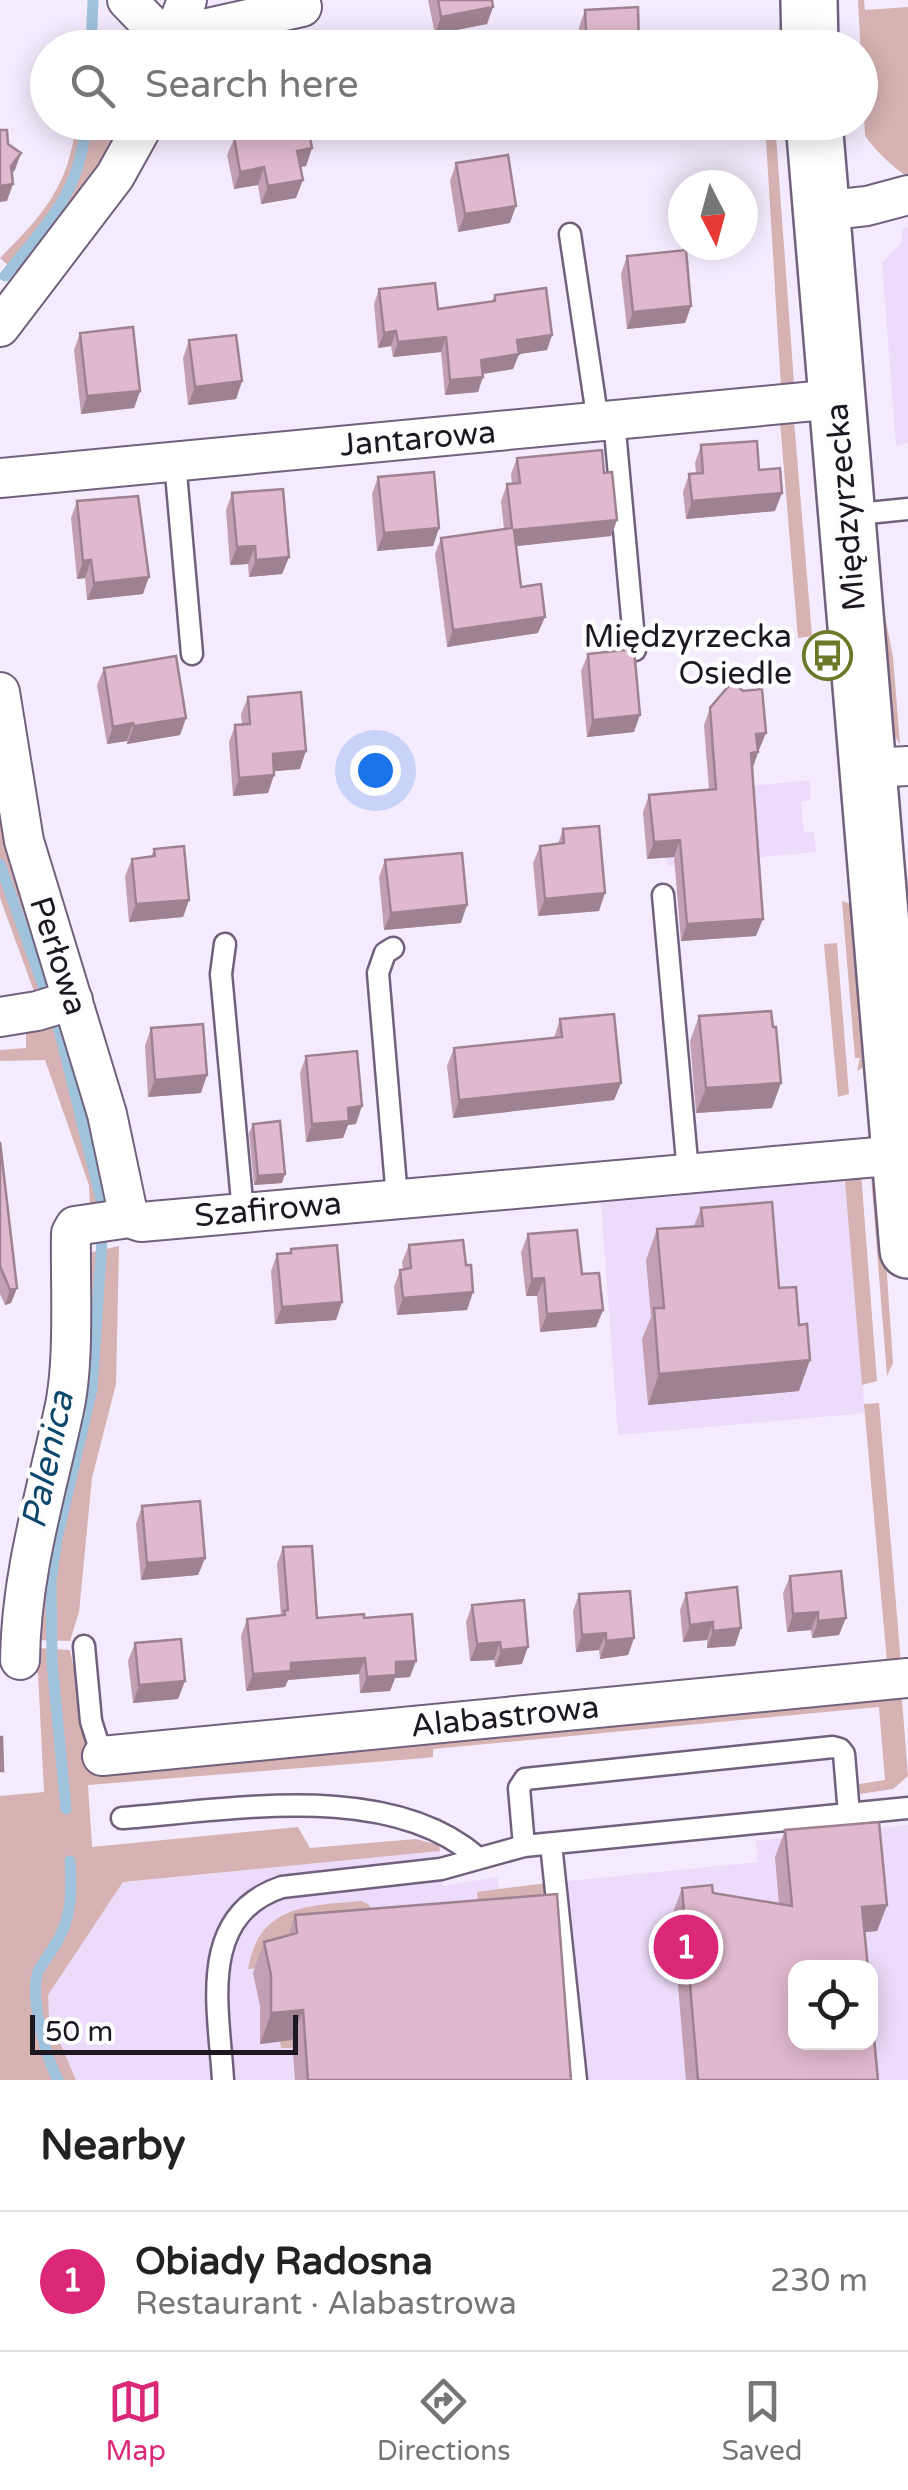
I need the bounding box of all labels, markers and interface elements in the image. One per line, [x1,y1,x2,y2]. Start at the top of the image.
search box [30,30,878,140]
icon: search [65,58,120,113]
text: Search here [145,62,359,108]
north arrow [668,170,758,260]
street label: Międzyrzecka [818,402,874,612]
street label: Jantarowa [338,413,498,465]
place label: Międzyrzecka Osiedle [584,618,792,693]
bus stop icon: Międzyrzecka Osiedle [801,629,853,681]
your location [350,745,401,796]
street label: Perłowa [21,892,95,1020]
street label: Szafirowa [193,1185,343,1235]
water label: Palenica [13,1386,83,1532]
street label: Alabastrowa [409,1688,601,1746]
pin: 1 [654,1910,718,1984]
map controls [788,1960,878,2050]
button: locate [788,1960,878,2050]
scale bar [30,2010,298,2054]
text: 50 m [45,2015,113,2049]
text: Nearby [40,2120,185,2171]
text: Obiady Radosna [135,2239,433,2285]
text: 1 [62,2262,83,2300]
text: 230 m [770,2262,868,2300]
text: Restaurant · Alabastrowa [135,2285,517,2323]
tab: Map [105,2374,166,2468]
tab: Directions [377,2374,511,2468]
tab: Saved [722,2374,803,2468]

